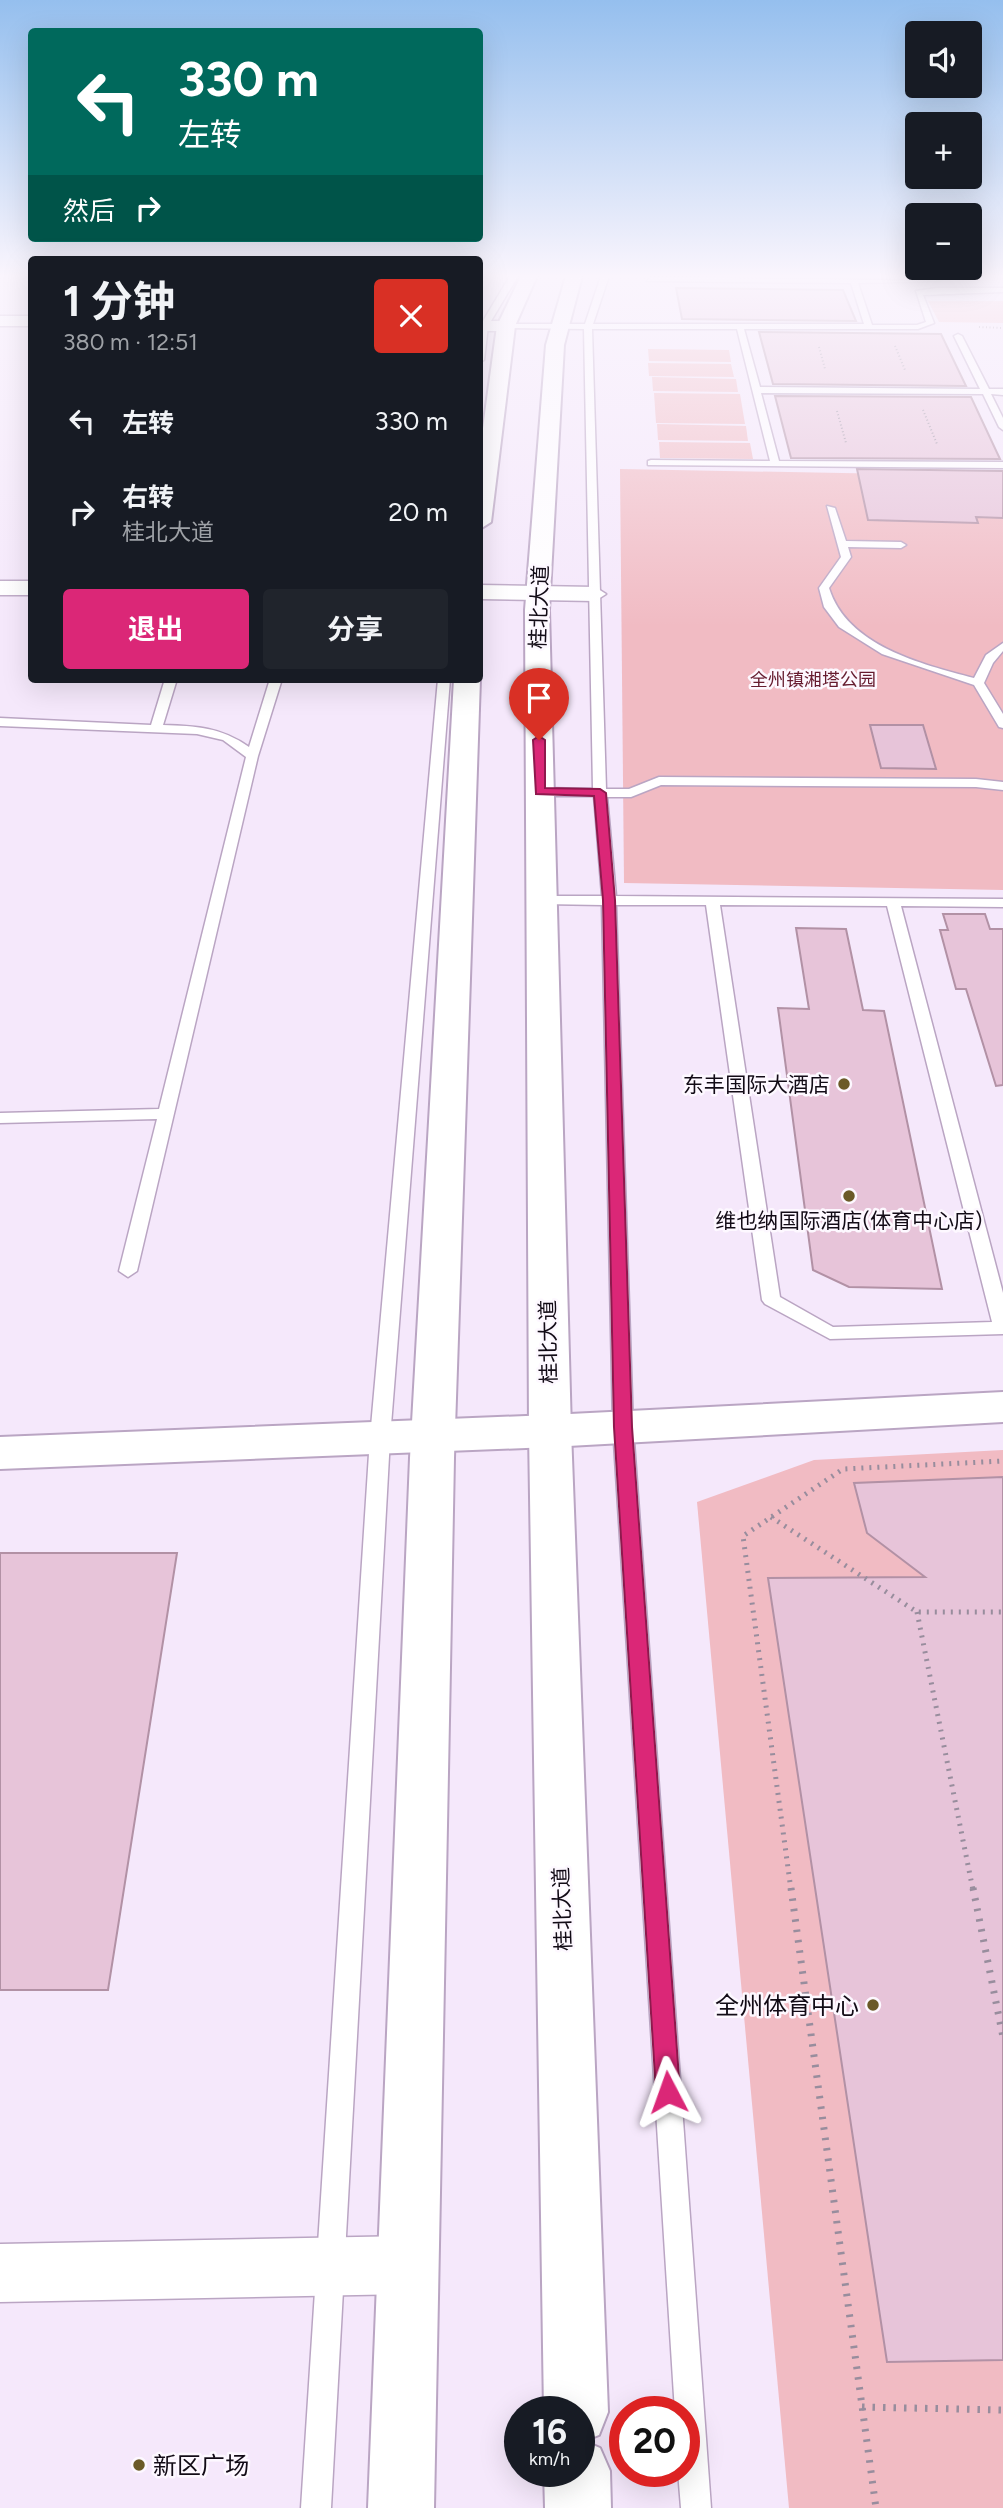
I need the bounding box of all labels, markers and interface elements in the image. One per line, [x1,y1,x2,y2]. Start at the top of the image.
map controls [905,21,982,280]
button: sound [905,21,982,98]
text: 330 m [178,49,319,108]
icon: left [63,56,154,147]
button: + [905,112,982,189]
text: 左转 [178,116,242,154]
icon: right [129,189,167,227]
text: 然后 [63,195,115,227]
button: − [905,203,982,280]
text: 1 分钟 [63,276,175,327]
button: close [374,279,448,353]
text: 380 m · 12:51 [63,328,198,356]
icon: left [63,402,101,440]
text: 330 m [374,405,448,437]
text: 左转 [122,407,174,439]
text: 右转 [122,481,174,513]
icon: right [63,493,101,531]
text: 20 m [388,496,448,528]
text: 桂北大道 [122,518,214,546]
street label: 桂北大道 [525,565,553,649]
button: 退出 [63,589,249,669]
button: 分享 [263,589,448,669]
pin [509,668,569,740]
park label: 全州镇湘塔公园 [750,669,876,691]
icon: arrive [520,679,558,717]
place label: 东丰国际大酒店 [683,1072,830,1097]
marker: 东丰国际大酒店 [836,1076,852,1092]
marker: 维也纳国际酒店(体育中心店) [841,1188,857,1204]
place label: 维也纳国际酒店(体育中心店) [716,1208,982,1233]
street label: 桂北大道 [535,1300,561,1384]
street label: 桂北大道 [548,1867,576,1951]
place label: 全州体育中心 [715,1991,859,2020]
marker: 全州体育中心 [865,1997,881,2013]
position arrow [631,2055,705,2129]
speed limit sign: 20 [609,2396,700,2487]
text: 16 [532,2411,567,2453]
text: km/h [529,2448,570,2470]
place label: 新区广场 [153,2451,249,2480]
marker: 新区广场 [131,2457,147,2473]

